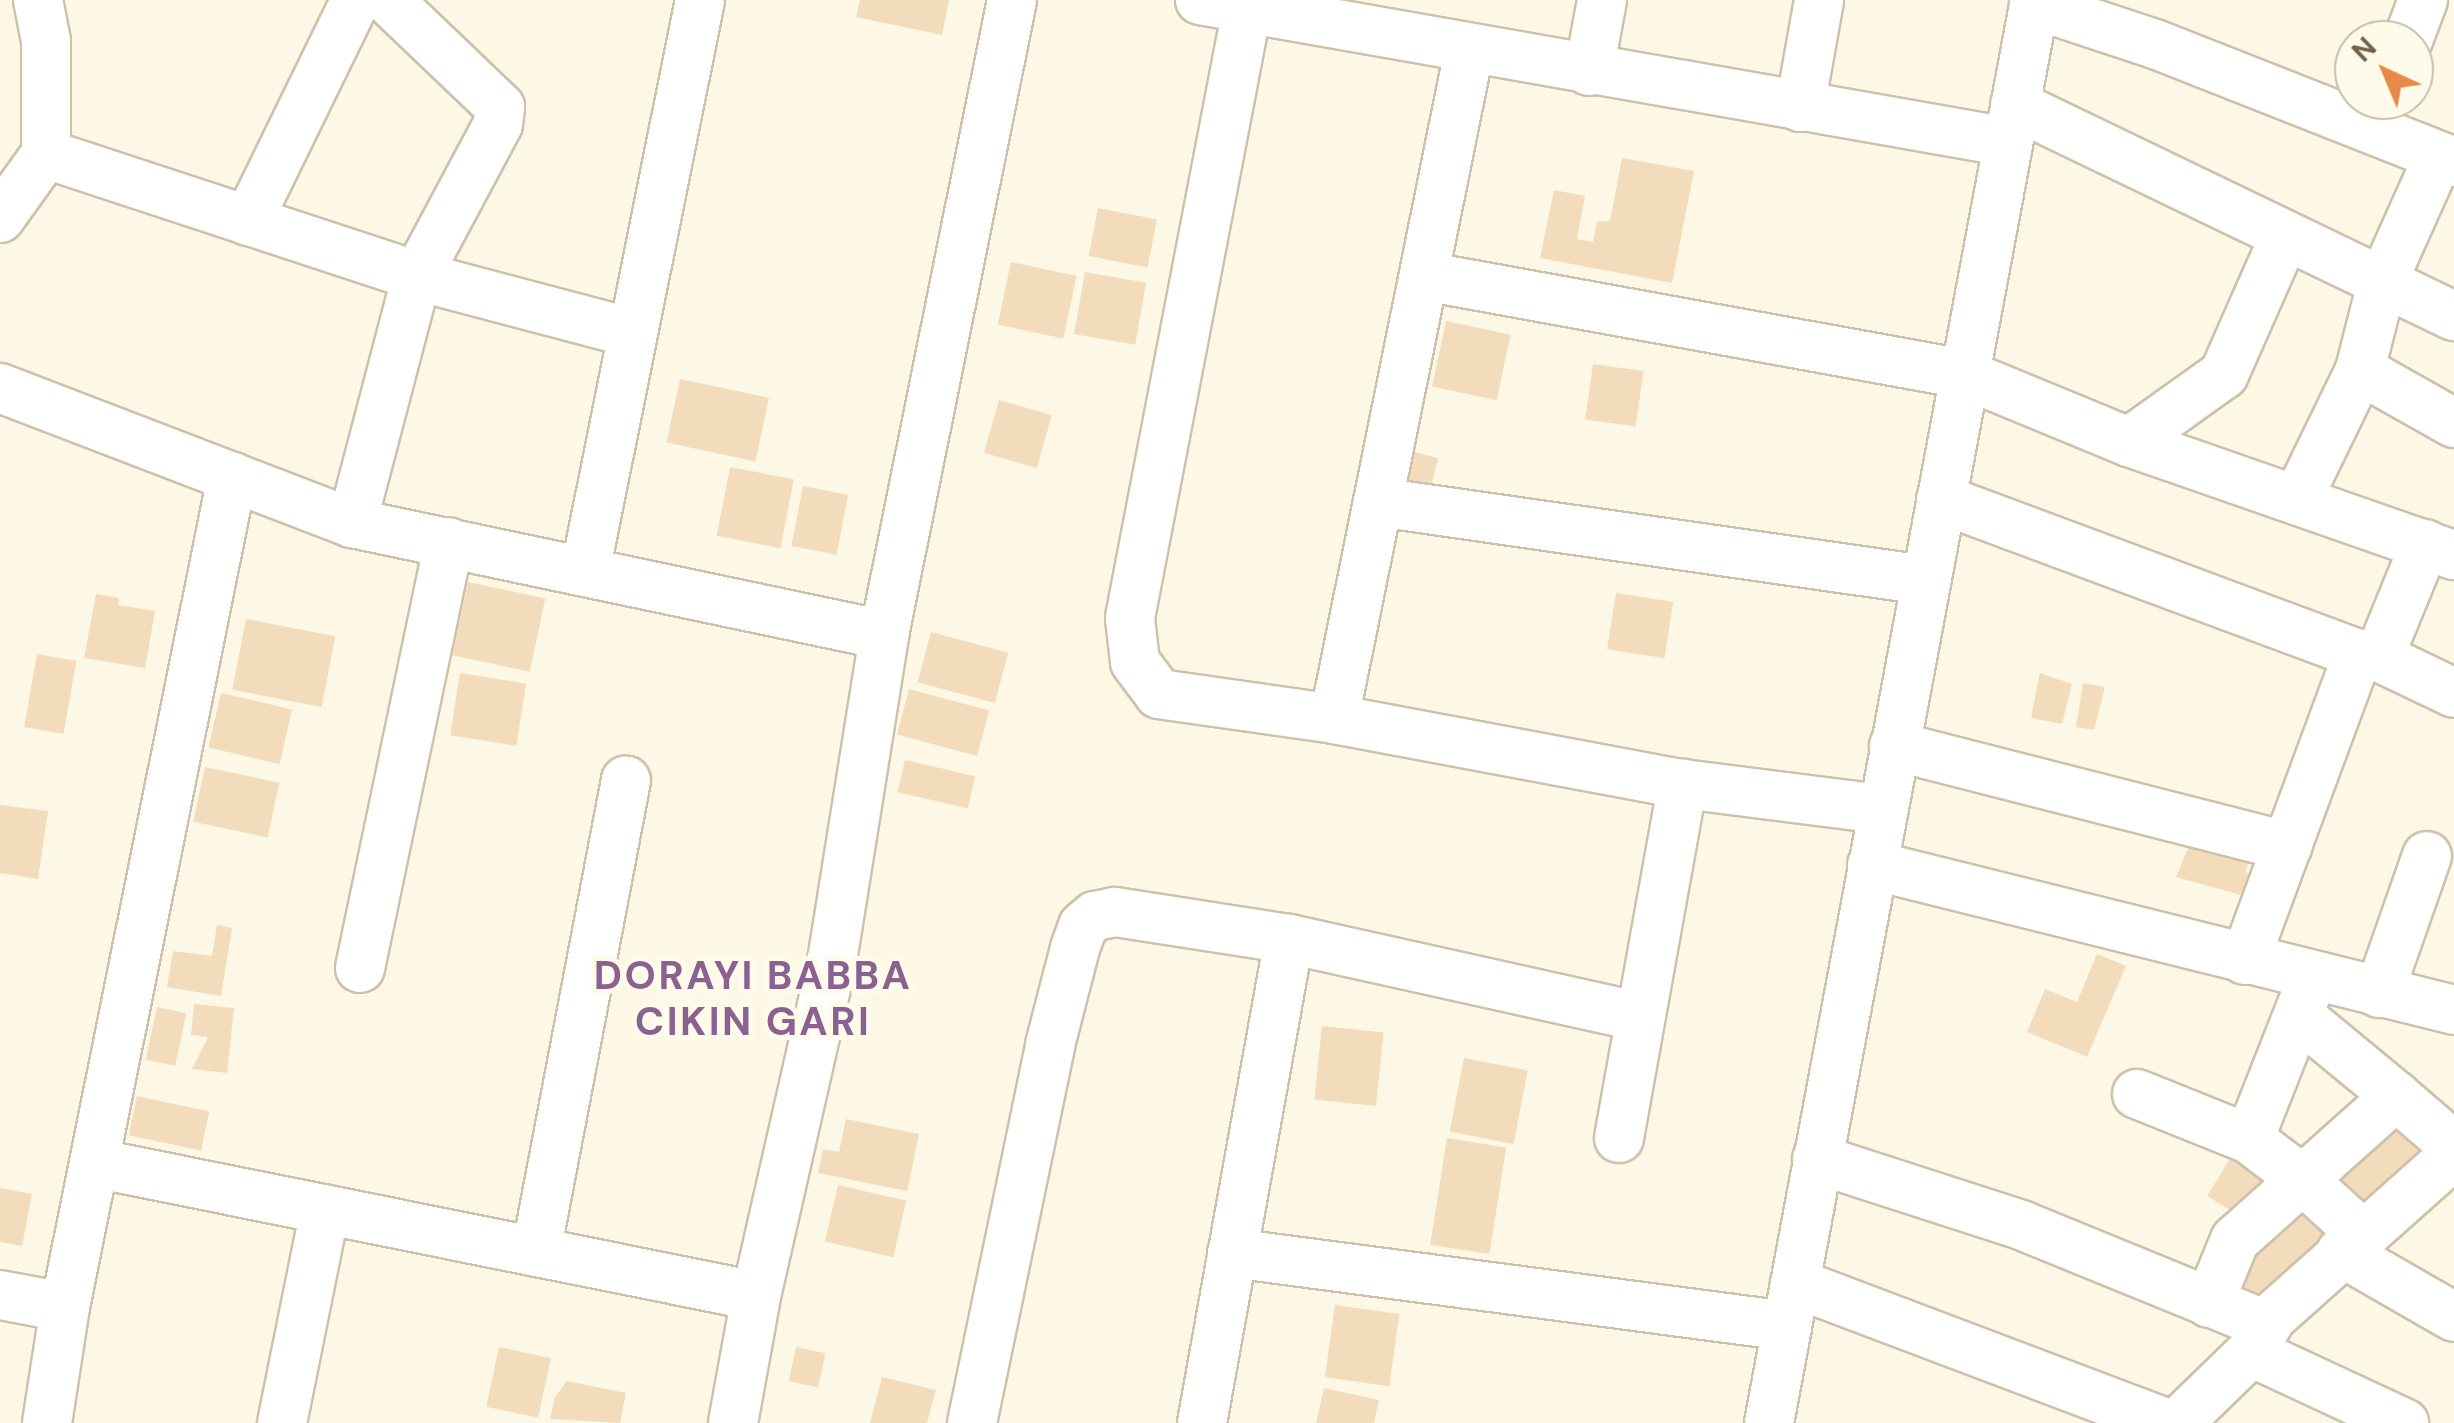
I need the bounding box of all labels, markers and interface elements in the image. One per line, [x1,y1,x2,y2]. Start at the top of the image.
north arrow [2334,20,2434,120]
text: N [2344,29,2384,70]
district label: DORAYI BABBA CIKIN GARI [594,951,912,1045]

